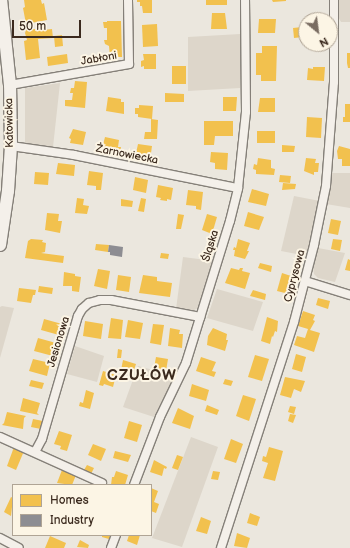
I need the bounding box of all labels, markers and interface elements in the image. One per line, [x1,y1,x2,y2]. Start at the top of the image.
scale bar [14,12,83,38]
north arrow [298,12,338,52]
text: 50 m [19,19,46,34]
text: N [317,34,330,50]
street label: Jabłoni [80,49,118,69]
street label: Katowicka [3,98,17,148]
street label: Żarnowiecka [95,143,159,167]
street label: Śląska [200,229,222,263]
street label: Cyprysowa [282,248,308,304]
street label: Jesionowa [45,315,73,369]
district label: CZUŁÓW [107,367,177,385]
legend [12,484,152,536]
text: Homes [50,493,89,508]
text: Industry [50,513,94,528]

